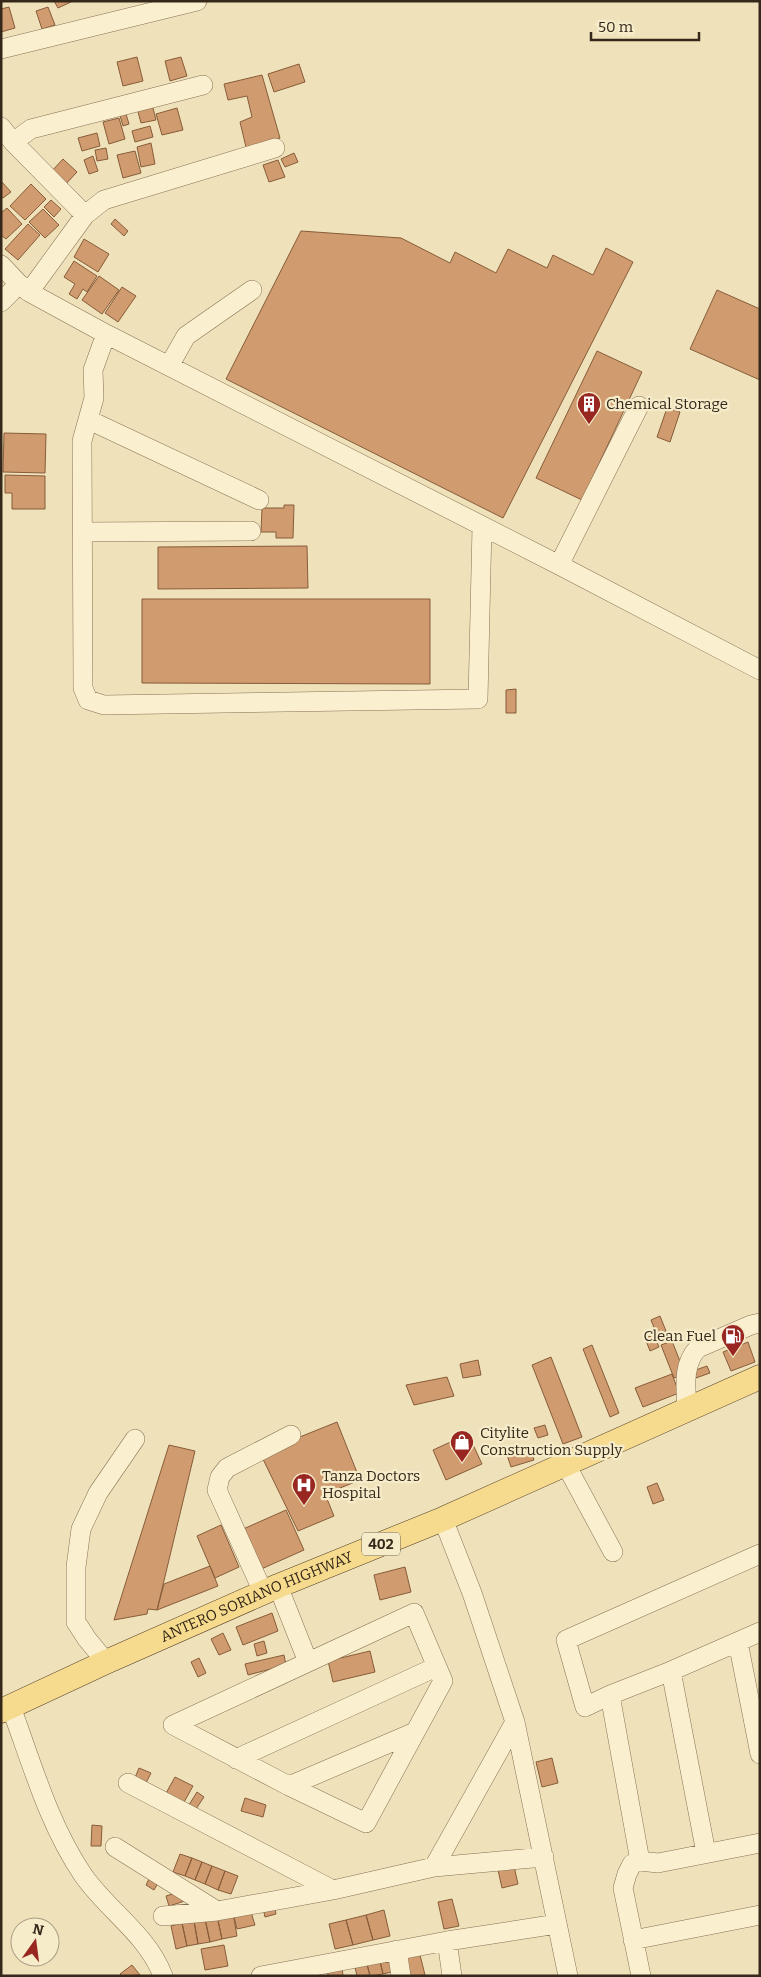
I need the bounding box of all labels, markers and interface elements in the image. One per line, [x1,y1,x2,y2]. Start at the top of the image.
scale bar [591,10,698,42]
text: 50 m [598,18,634,36]
building icon: Chemical Storage [576,391,602,425]
place label: Chemical Storage [606,395,728,413]
fuel station icon: Clean Fuel [720,1323,746,1357]
place label: Clean Fuel [643,1327,716,1345]
place label: Citylite Construction Supply [480,1424,622,1459]
shop icon: Citylite Construction Supply [449,1429,475,1463]
place label: Tanza Doctors Hospital [322,1467,420,1502]
hospital icon: Tanza Doctors Hospital [291,1472,317,1506]
road number: 402 [362,1532,400,1556]
street label: ANTERO SORIANO HIGHWAY [158,1547,356,1646]
north arrow [10,1917,60,1967]
text: N [31,1920,46,1939]

